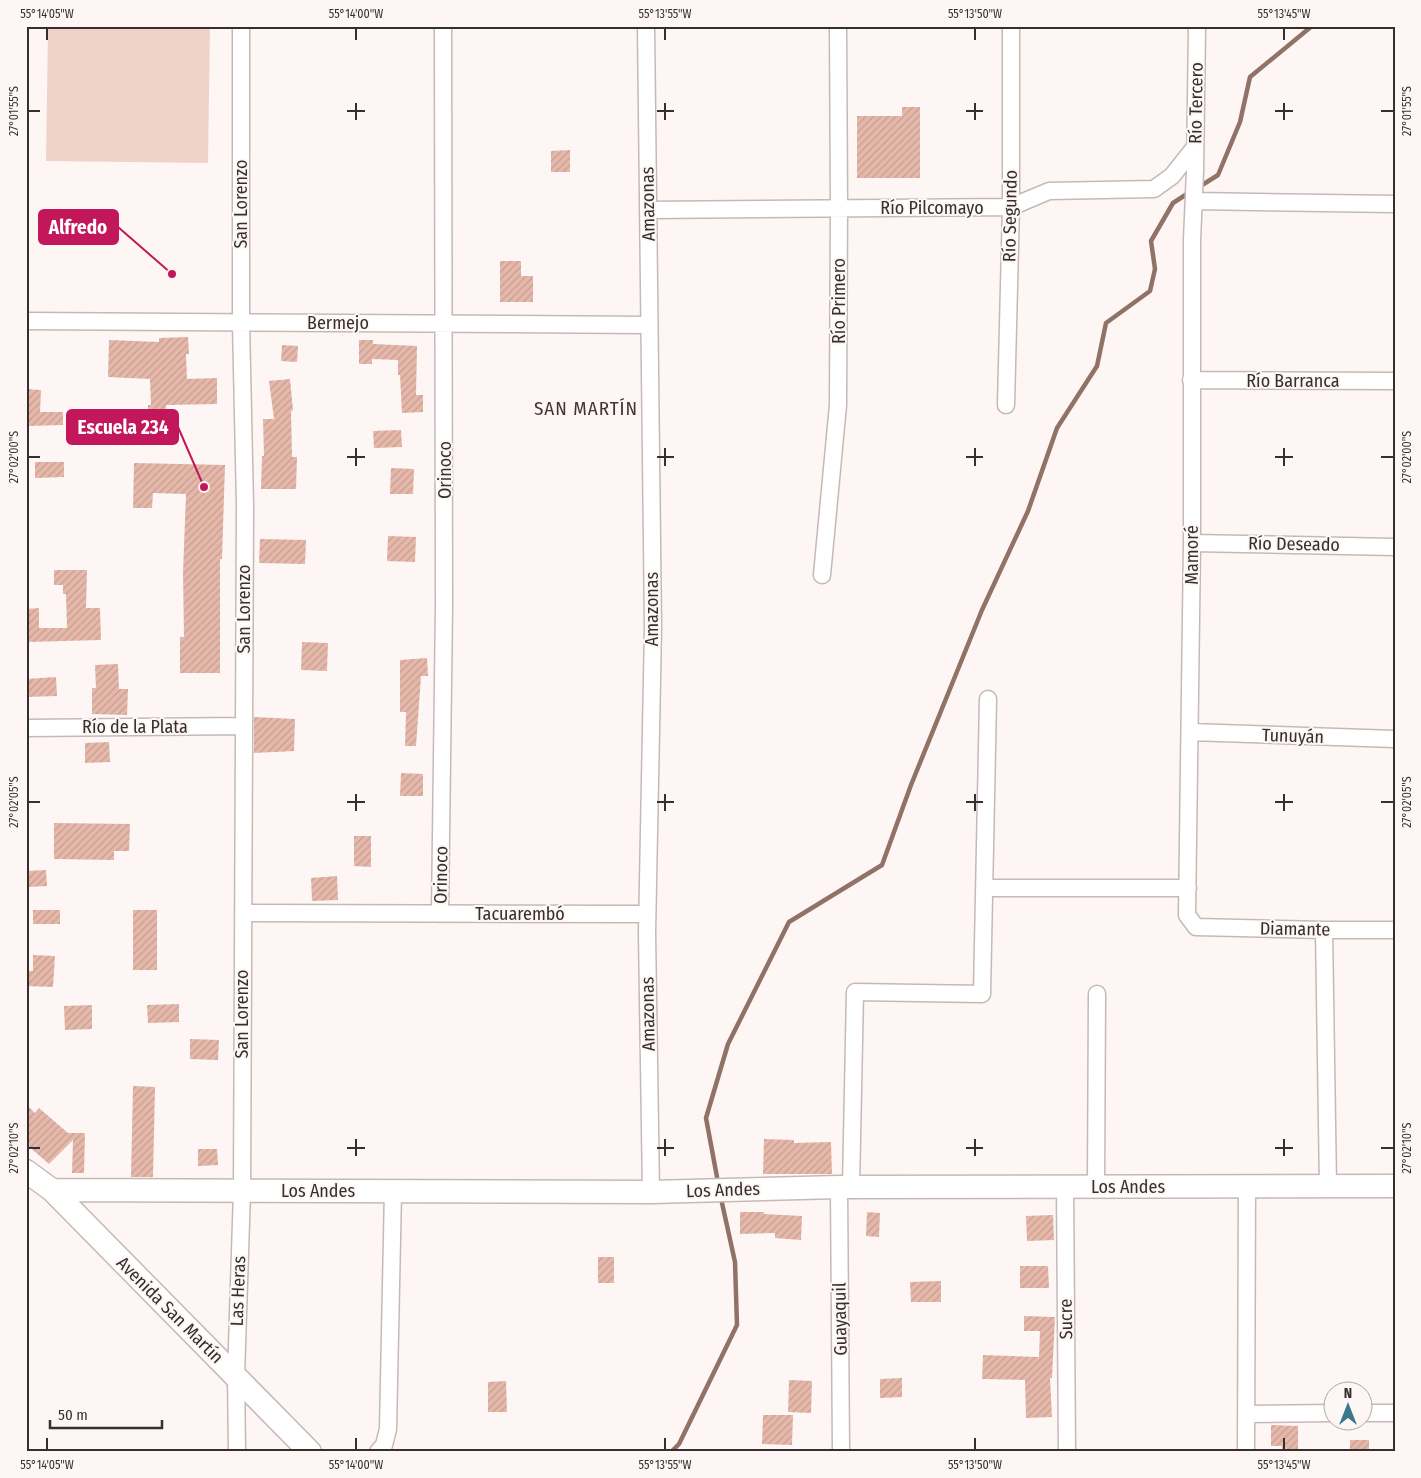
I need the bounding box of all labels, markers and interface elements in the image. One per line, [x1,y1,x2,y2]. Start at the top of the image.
text: 55°14'05"W [20,7,74,21]
text: 55°14'00"W [329,7,383,21]
text: 55°13'55"W [638,7,692,21]
text: 55°13'50"W [948,7,1002,21]
text: 55°13'45"W [1258,7,1310,21]
street label: Río Tercero [1184,62,1208,144]
text: 27°01'55"S [7,86,21,136]
text: 27°01'55"S [1400,86,1414,136]
street label: San Lorenzo [230,159,252,249]
street label: Amazonas [636,166,660,241]
street label: Río Segundo [998,170,1022,262]
street label: Río Pilcomayo [880,197,984,219]
callout: Alfredo [39,210,118,244]
text: Alfredo [48,216,107,239]
street label: Río Primero [828,258,850,344]
street label: Bermejo [307,312,369,334]
street label: Río Barranca [1246,370,1340,392]
district label: SAN MARTÍN [534,397,638,420]
callout: Escuela 234 [67,410,178,444]
text: Escuela 234 [78,416,169,439]
text: 27°02'00"S [7,431,21,483]
text: 27°02'00"S [1400,431,1414,483]
street label: Orinoco [434,441,456,499]
street label: Mamoré [1181,525,1203,585]
street label: Río Deseado [1248,532,1340,556]
street label: San Lorenzo [233,564,255,654]
street label: Amazonas [641,571,663,646]
street label: Río de la Plata [82,716,188,738]
street label: Tunuyán [1262,724,1324,748]
text: 27°02'05"S [7,776,21,828]
text: 27°02'05"S [1400,776,1414,828]
street label: Orinoco [429,846,453,904]
street label: Tacuarembó [475,903,565,925]
street label: Diamante [1260,917,1331,941]
street label: San Lorenzo [231,969,253,1059]
street label: Amazonas [636,976,660,1051]
text: 27°02'10"S [7,1122,21,1173]
text: 27°02'10"S [1400,1122,1414,1173]
street label: Los Andes [1091,1176,1165,1198]
street label: Los Andes [686,1178,761,1202]
street label: Los Andes [281,1180,355,1202]
street label: Avenida San Martín [112,1252,228,1368]
street label: Las Heras [226,1255,250,1327]
street label: Guayaquil [828,1282,852,1356]
street label: Sucre [1055,1298,1077,1340]
north arrow [1324,1380,1374,1430]
text: N [1344,1385,1352,1402]
scale bar [50,1398,162,1430]
text: 50 m [58,1406,88,1424]
text: 55°14'05"W [20,1458,74,1472]
text: 55°14'00"W [329,1458,383,1472]
text: 55°13'55"W [638,1458,692,1472]
text: 55°13'50"W [948,1458,1002,1472]
text: 55°13'45"W [1258,1458,1310,1472]

